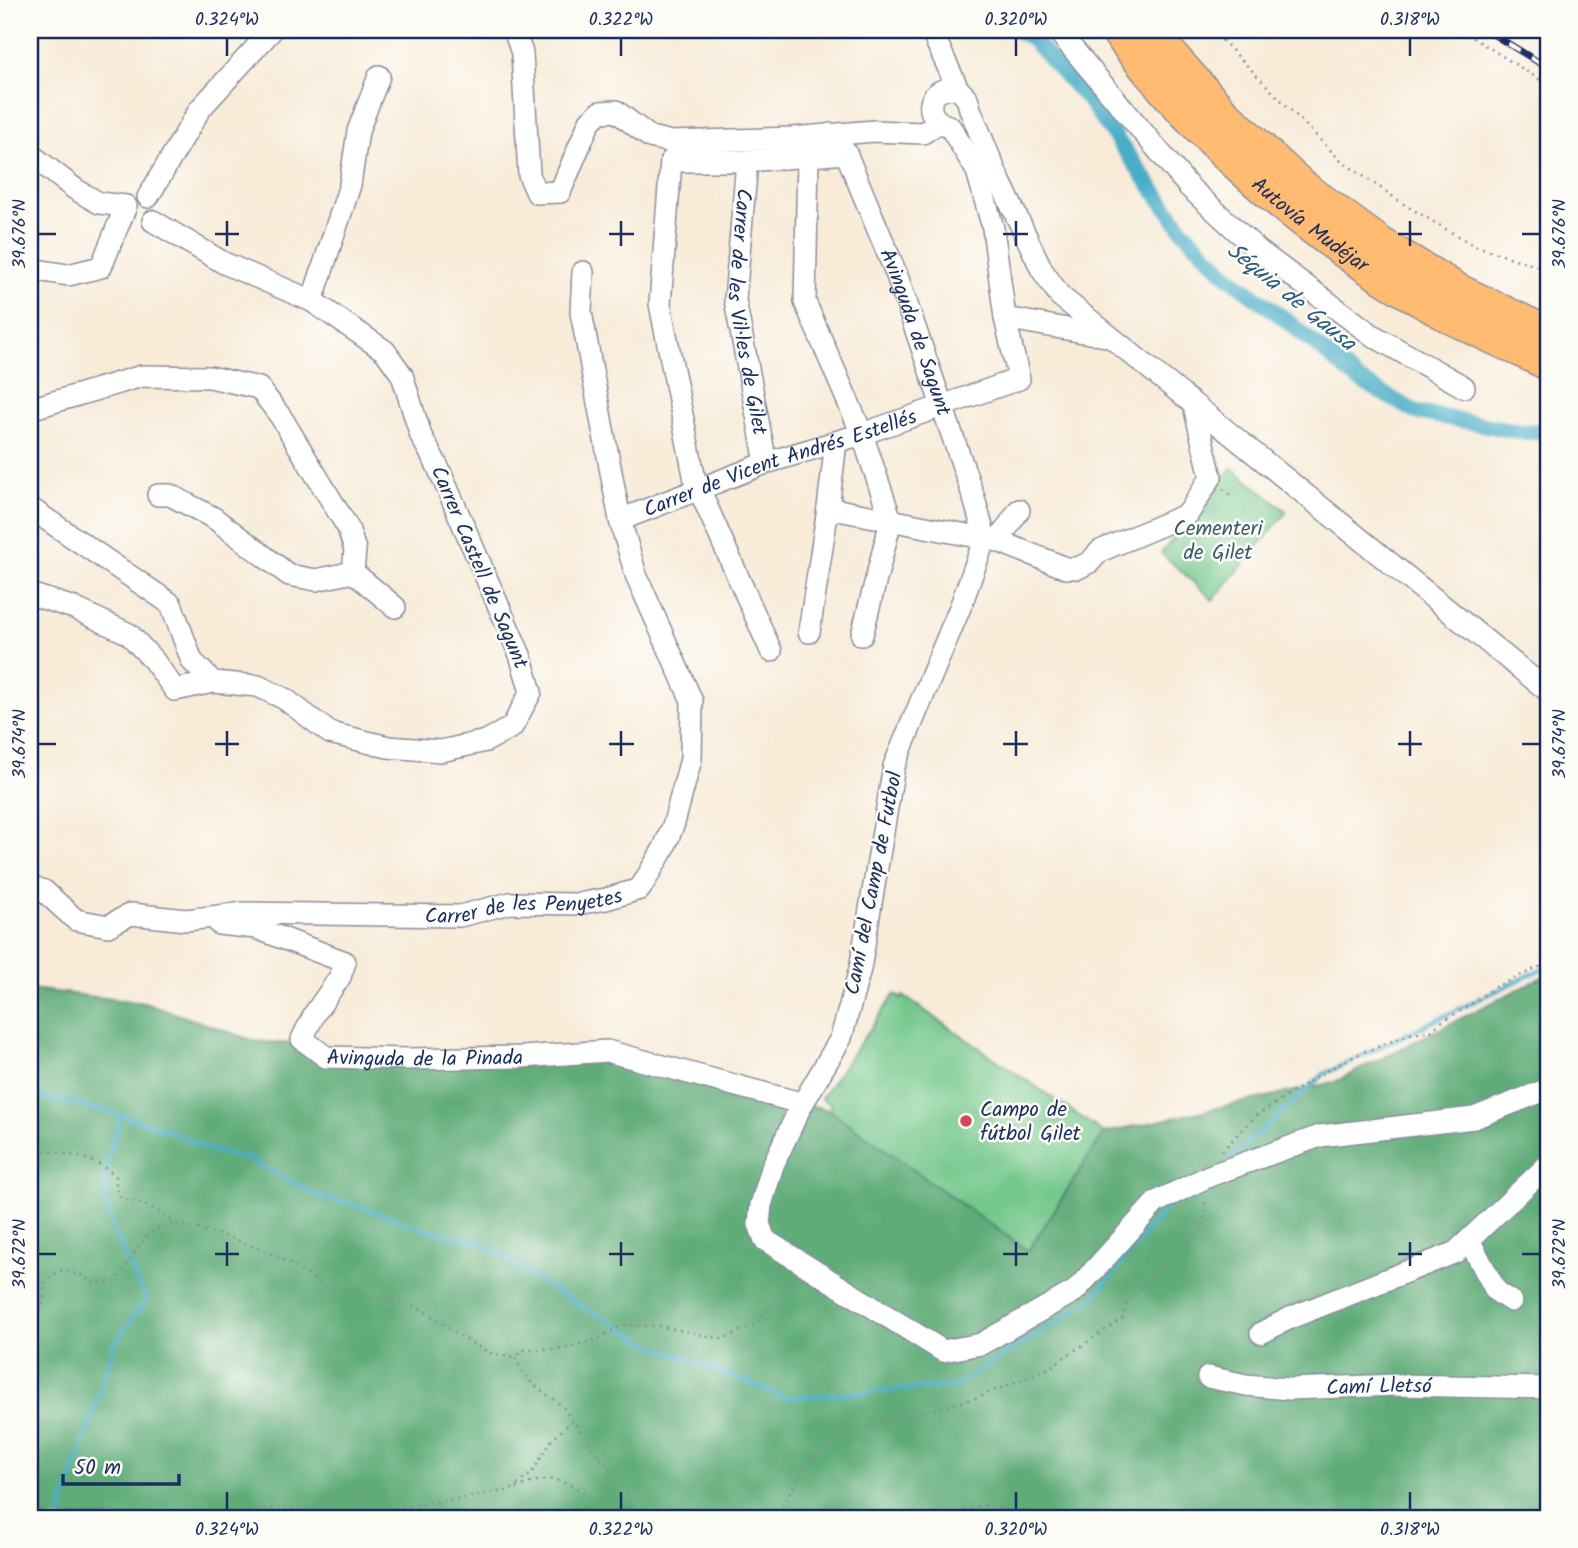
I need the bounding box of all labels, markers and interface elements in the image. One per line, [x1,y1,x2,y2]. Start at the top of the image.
text: 0.324°W [195,6,259,35]
text: 0.322°W [589,6,653,35]
text: 0.320°W [984,6,1048,35]
text: 0.318°W [1380,6,1440,35]
street label: Autovía Mudéjar [1243,170,1376,283]
street label: Carrer de les Vil·les de Gilet [717,187,775,439]
text: 39.676°N [6,199,35,269]
text: 39.676°N [1546,199,1575,269]
water label: Séquia de Gausa [1218,234,1365,362]
street label: Avinguda de Sagunt [870,244,960,421]
street label: Carrer de Vicent Andrés Estellés [639,401,922,527]
street label: Carrer Castell de Sagunt [421,461,537,675]
park label: Cementeri de Gilet [1174,513,1263,570]
text: 39.674°N [6,709,35,779]
text: 39.674°N [1546,709,1575,779]
street label: Camí del Camp de Futbol [837,769,912,998]
street label: Carrer de les Penyetes [425,880,627,934]
street label: Avinguda de la Pinada [326,1042,523,1077]
place label: Campo de fútbol Gilet [980,1094,1082,1151]
marker: Campo de fútbol Gilet [958,1113,974,1129]
text: 39.672°N [6,1219,35,1289]
text: 39.672°N [1546,1219,1575,1289]
street label: Camí Lletsó [1326,1370,1433,1406]
scale bar [63,1443,178,1487]
text: 50 m [74,1452,121,1485]
text: 0.324°W [195,1516,259,1545]
text: 0.322°W [589,1516,653,1545]
text: 0.320°W [984,1516,1048,1545]
text: 0.318°W [1380,1516,1440,1545]

